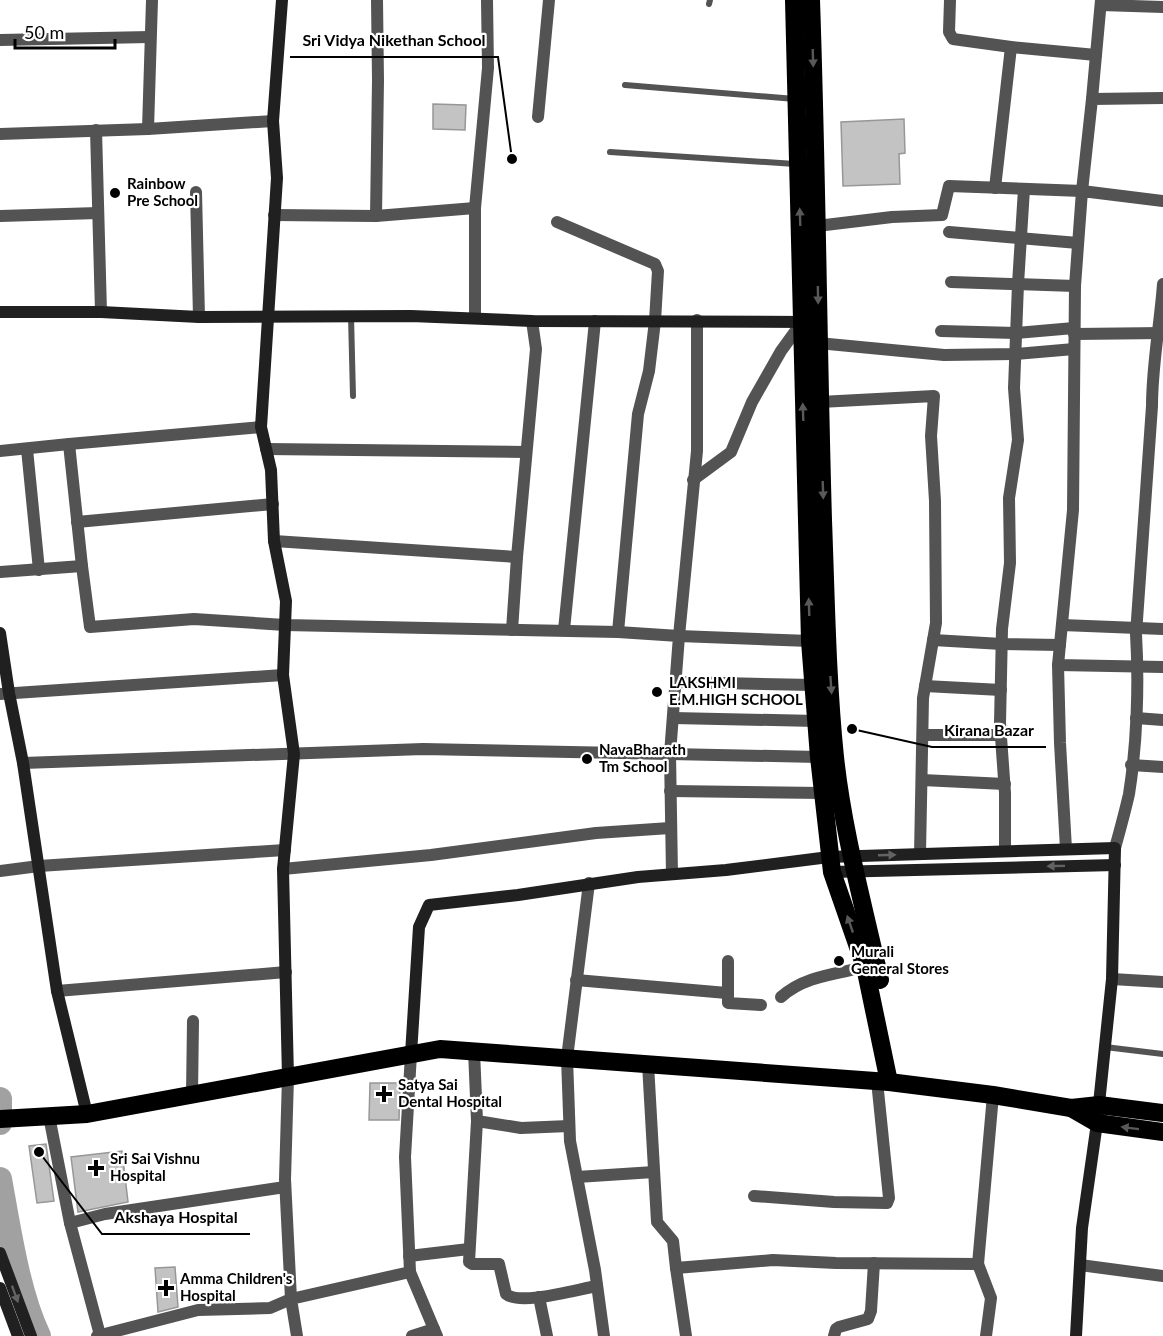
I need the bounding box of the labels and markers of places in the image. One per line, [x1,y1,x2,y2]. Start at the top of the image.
callout: Sri Vidya Nikethan School [290,23,498,57]
place label: Rainbow Pre School [127,174,198,209]
marker: Rainbow Pre School [108,186,122,200]
place label: LAKSHMI E.M.HIGH SCHOOL [669,673,803,708]
marker: LAKSHMI E.M.HIGH SCHOOL [650,685,664,699]
callout: Kirana Bazar [932,713,1046,747]
place label: NavaBharath Tm School [599,740,686,775]
marker: NavaBharath Tm School [580,752,594,766]
place label: Murali General Stores [851,942,949,977]
marker: Murali General Stores [832,954,846,968]
place label: Satya Sai Dental Hospital [398,1075,502,1110]
marker: Satya Sai Dental Hospital [375,1085,393,1103]
place label: Sri Sai Vishnu Hospital [110,1149,200,1184]
marker: Sri Sai Vishnu Hospital [87,1159,105,1177]
callout: Akshaya Hospital [102,1200,250,1234]
place label: Amma Children's Hospital [179,1269,293,1304]
marker: Amma Children's Hospital [157,1279,175,1297]

